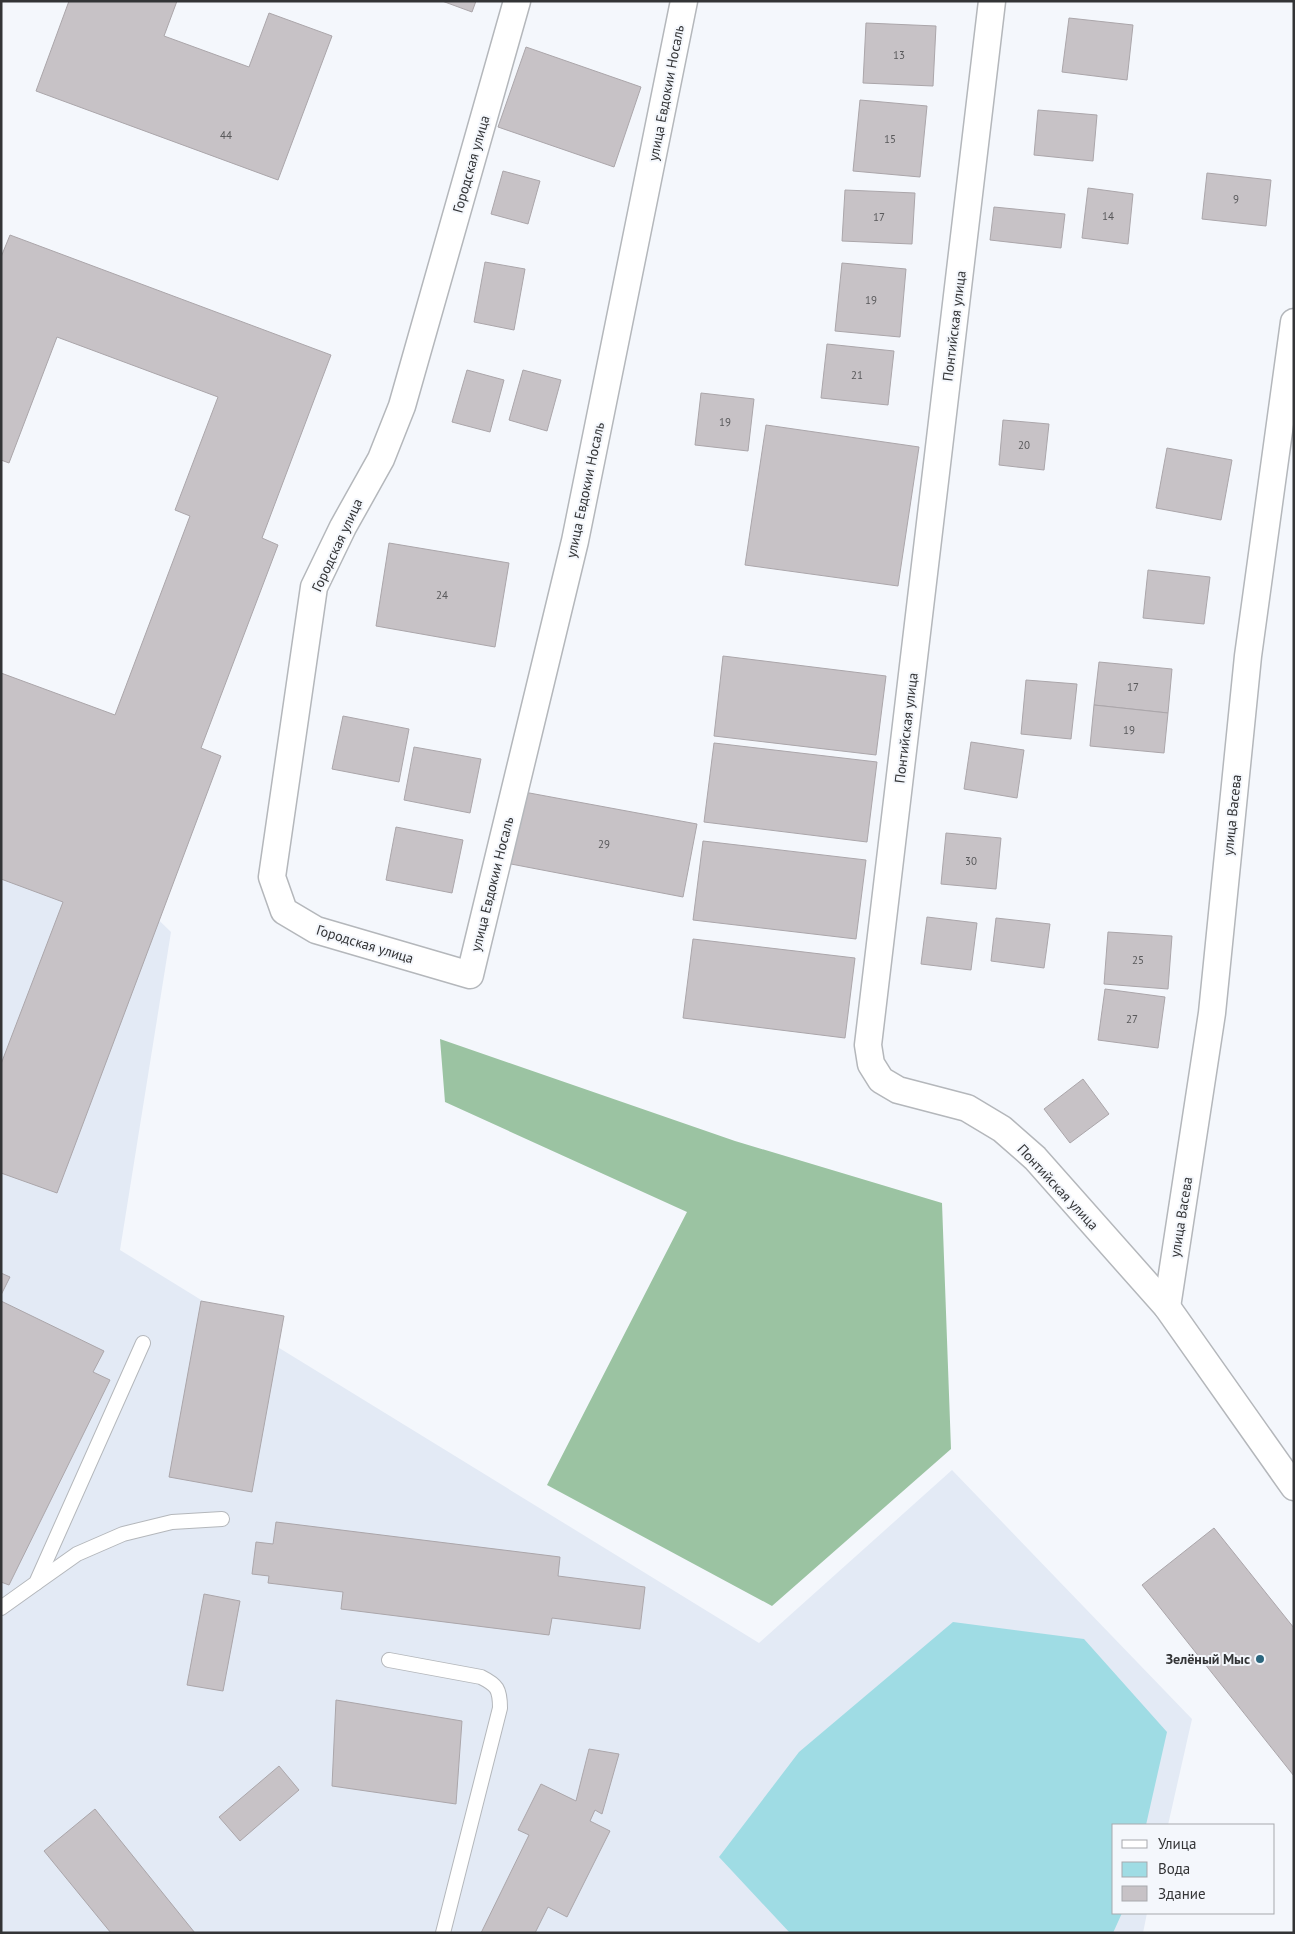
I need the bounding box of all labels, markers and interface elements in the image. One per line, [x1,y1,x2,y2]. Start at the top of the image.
street label: улица Евдокии Носаль [644,23,688,163]
house number: 13 [893,48,905,62]
street label: Городская улица [448,113,494,215]
house number: 44 [220,128,232,142]
house number: 15 [884,132,896,146]
house number: 9 [1233,192,1239,206]
house number: 14 [1102,209,1114,223]
house number: 17 [873,210,885,224]
street label: Понтийская улица [938,270,970,382]
house number: 19 [865,293,877,307]
house number: 21 [851,368,863,382]
house number: 19 [719,415,731,429]
street label: улица Евдокии Носаль [562,420,608,560]
house number: 20 [1018,438,1030,452]
street label: Городская улица [308,496,366,594]
house number: 24 [436,588,448,602]
street label: Понтийская улица [890,672,922,784]
house number: 17 [1127,680,1139,694]
house number: 19 [1123,723,1135,737]
street label: улица Васева [1219,773,1245,856]
street label: улица Евдокии Носаль [467,814,518,953]
house number: 29 [598,837,610,851]
house number: 30 [965,854,977,868]
street label: Городская улица [314,921,416,967]
house number: 25 [1132,953,1144,967]
house number: 27 [1126,1012,1138,1026]
street label: Понтийская улица [1014,1140,1103,1234]
street label: улица Васева [1166,1175,1196,1259]
place label: Зелёный Мыс [1166,1650,1250,1668]
marker: Зелёный Мыс [1254,1653,1266,1665]
legend [1112,1824,1275,1914]
text: Улица [1158,1834,1196,1853]
text: Вода [1158,1859,1190,1878]
text: Здание [1158,1884,1206,1903]

